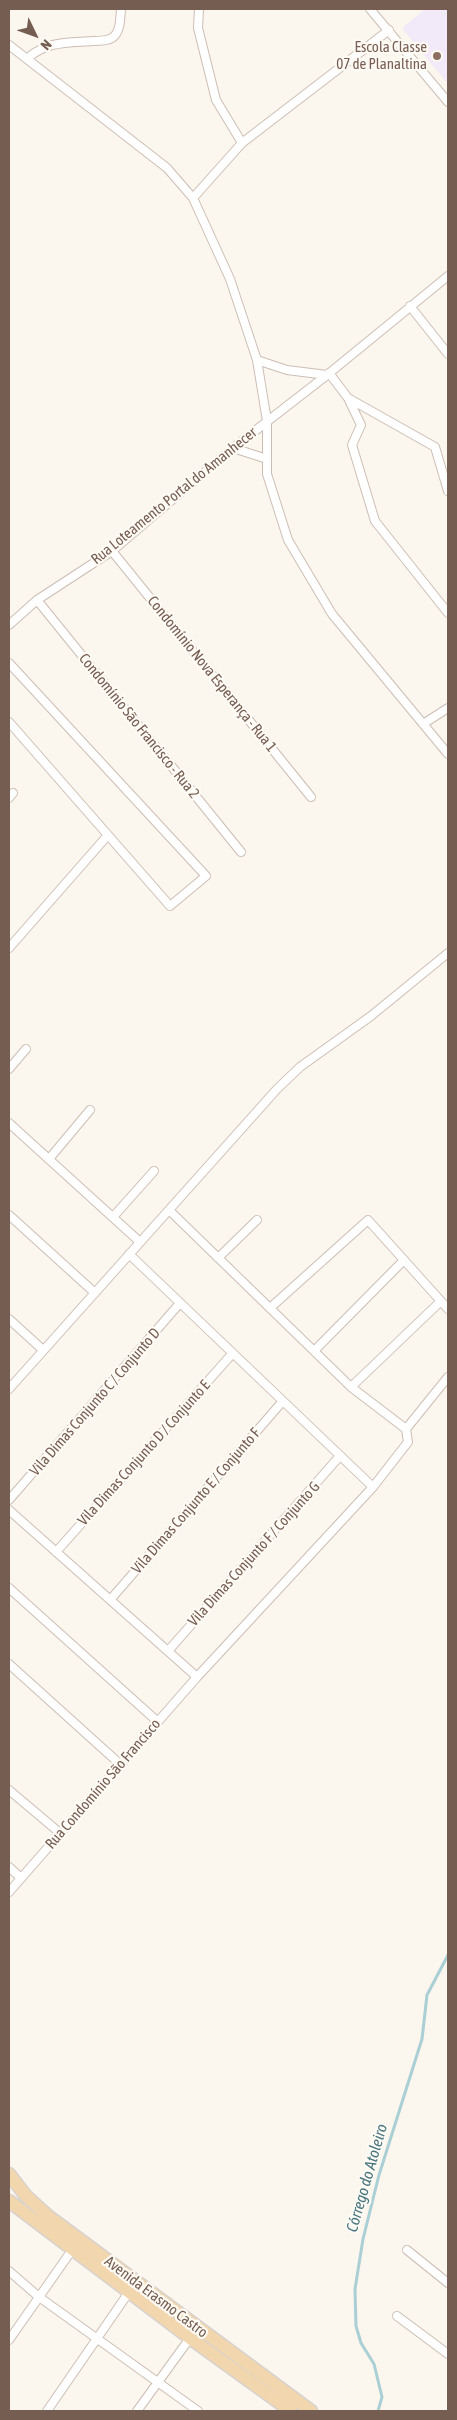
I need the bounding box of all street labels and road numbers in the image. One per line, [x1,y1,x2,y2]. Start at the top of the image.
street label: Rua Loteamento Portal do Amanhecer [88,424,260,568]
street label: Condomínio Nova Esperança - Rua 1 [144,592,280,756]
street label: Condomínio São Francisco - Rua 2 [75,650,203,802]
street label: Vila Dimas Conjunto C / Conjunto D [26,1324,164,1480]
street label: Vila Dimas Conjunto D / Conjunto E [74,1377,214,1529]
street label: Vila Dimas Conjunto E / Conjunto F [128,1425,264,1577]
street label: Vila Dimas Conjunto F / Conjunto G [184,1478,324,1630]
street label: Rua Condomínio São Francisco [42,1715,164,1853]
street label: Avenida Erasmo Castro [101,2252,211,2342]

